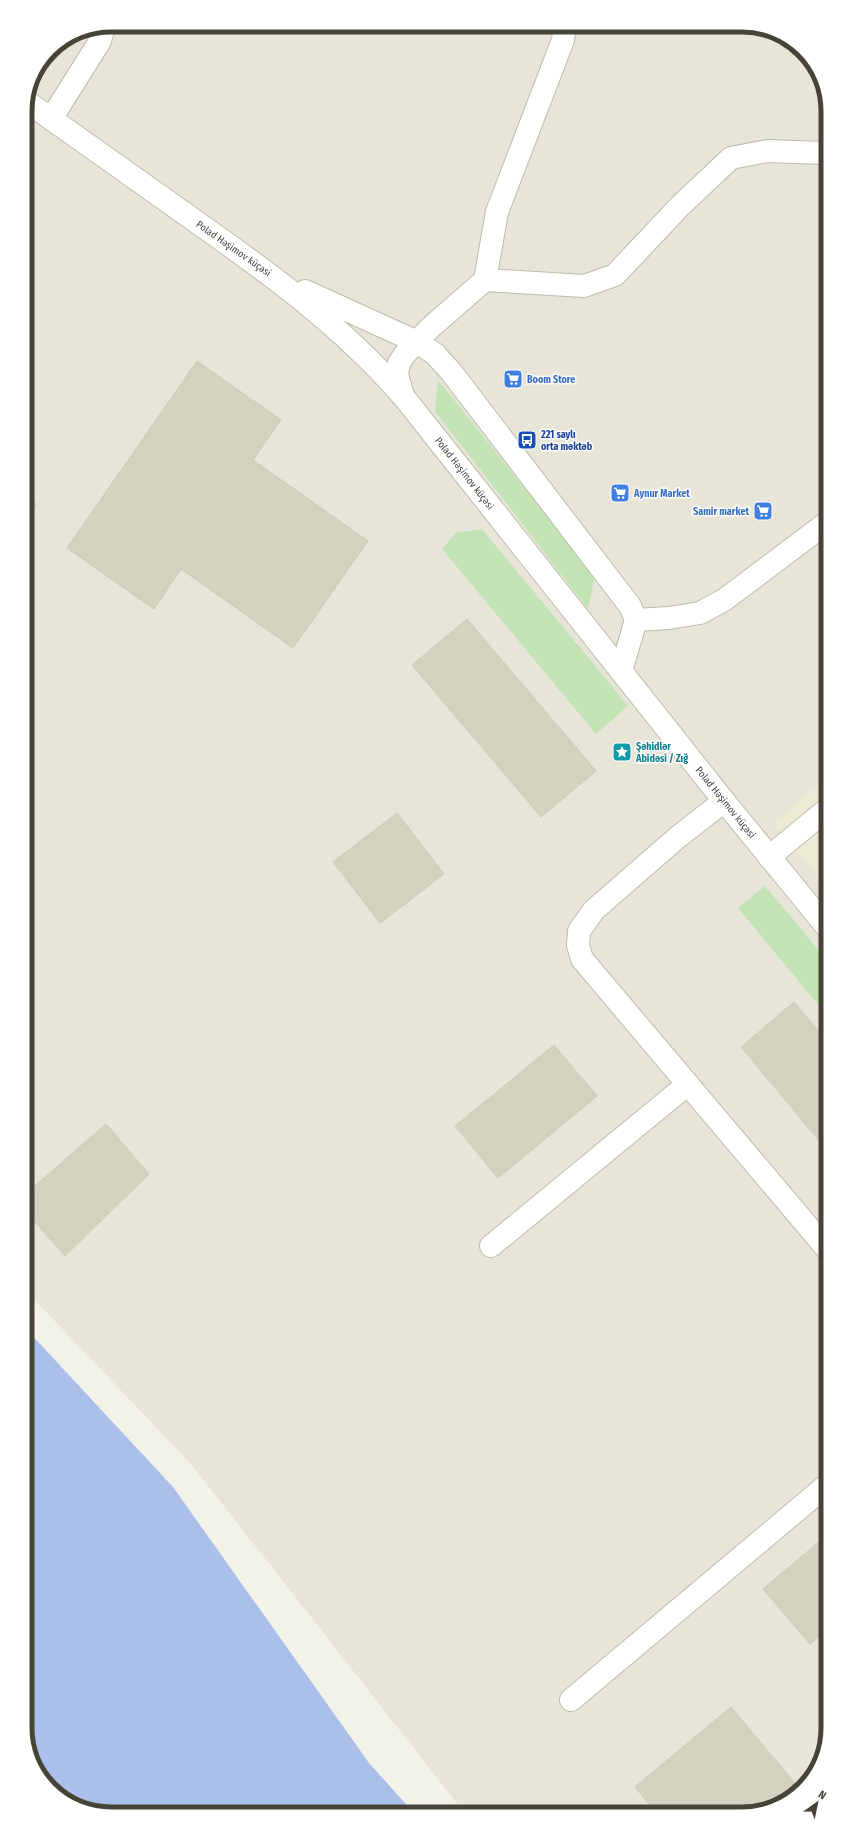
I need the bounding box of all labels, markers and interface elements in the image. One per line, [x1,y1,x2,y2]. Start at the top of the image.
street label: Polad Həşimov küçəsi [194,218,273,279]
supermarket icon: Boom Store [502,368,524,390]
place label: Boom Store [527,374,575,386]
bus stop icon: 221 saylı orta məktəb [516,429,538,451]
place label: 221 saylı orta məktəb [540,429,593,453]
street label: Polad Həşimov küçəsi [432,435,496,512]
supermarket icon: Aynur Market [609,482,631,504]
place label: Aynur Market [633,488,690,500]
supermarket icon: Samir market [752,500,774,522]
place label: Samir market [693,506,749,518]
place icon: Şəhidlər Abidəsi / Zığ [611,741,633,763]
place label: Şəhidlər Abidəsi / Zığ [635,741,688,765]
street label: Polad Həşimov küçəsi [693,764,758,841]
north arrow [797,1783,837,1823]
text: N [816,1788,828,1802]

